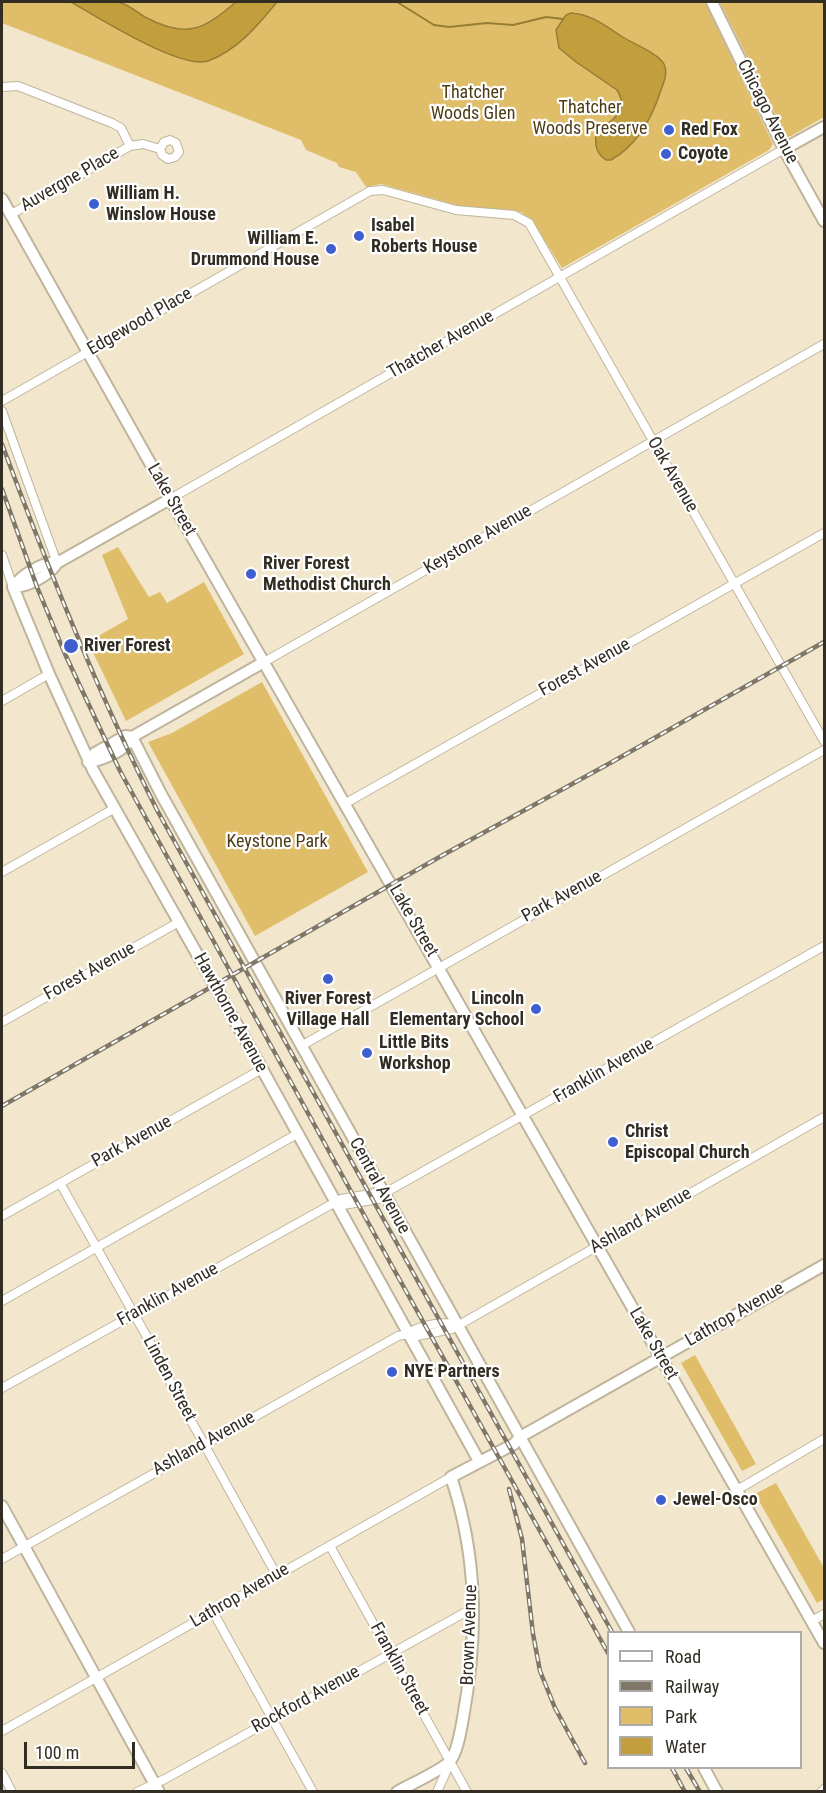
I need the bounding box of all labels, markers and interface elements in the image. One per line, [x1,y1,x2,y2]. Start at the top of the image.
street label: Chicago Avenue [732,56,802,168]
park label: Thatcher Woods Glen [431,82,515,124]
park label: Thatcher Woods Preserve [533,97,647,140]
place label: Red Fox [681,119,738,141]
marker: Red Fox [662,123,676,137]
street label: Auvergne Place [17,143,123,217]
place label: Coyote [678,143,728,165]
marker: Coyote [659,147,673,161]
place label: William H. Winslow House [106,183,216,226]
marker: William H. Winslow House [87,197,101,211]
place label: Isabel Roberts House [371,215,477,258]
place label: William E. Drummond House [191,228,319,270]
marker: Isabel Roberts House [352,229,366,243]
marker: William E. Drummond House [324,242,338,256]
street label: Edgewood Place [84,283,196,361]
street label: Thatcher Avenue [384,306,498,384]
street label: Oak Avenue [642,433,702,517]
street label: Lake Street [142,460,200,540]
street label: Keystone Avenue [420,500,536,580]
place label: River Forest Methodist Church [263,553,391,596]
marker: River Forest Methodist Church [244,567,258,581]
street label: Forest Avenue [536,634,634,702]
place label: River Forest [84,635,171,657]
marker: River Forest [62,637,80,655]
park label: Keystone Park [226,831,328,853]
street label: Park Avenue [518,866,606,928]
street label: Lake Street [384,881,442,961]
street label: Forest Avenue [41,938,139,1006]
street label: Hawthorne Avenue [188,950,272,1076]
marker: River Forest Village Hall [321,972,335,986]
place label: River Forest Village Hall [285,988,371,1030]
place label: Lincoln Elementary School [390,988,524,1030]
marker: Lincoln Elementary School [529,1002,543,1016]
place label: Little Bits Workshop [379,1032,451,1074]
street label: Franklin Avenue [550,1034,658,1108]
marker: Little Bits Workshop [360,1046,374,1060]
street label: Park Avenue [88,1111,176,1173]
place label: Christ Episcopal Church [625,1121,750,1164]
street label: Central Avenue [344,1134,414,1238]
marker: Christ Episcopal Church [606,1135,620,1149]
street label: Ashland Avenue [586,1183,696,1259]
street label: Franklin Avenue [114,1258,222,1332]
street label: Lathrop Avenue [682,1278,788,1352]
street label: Lake Street [624,1304,682,1384]
street label: Linden Street [137,1333,201,1425]
place label: NYE Partners [404,1361,500,1383]
marker: NYE Partners [385,1365,399,1379]
street label: Ashland Avenue [149,1407,259,1481]
place label: Jewel-Osco [673,1489,758,1511]
marker: Jewel-Osco [654,1493,668,1507]
street label: Lathrop Avenue [187,1559,293,1633]
street label: Brown Avenue [457,1584,483,1686]
street label: Franklin Street [365,1619,433,1719]
legend [607,1631,802,1769]
text: Road [665,1646,701,1667]
street label: Rockford Avenue [248,1661,364,1739]
text: Railway [665,1676,719,1697]
text: Park [665,1706,697,1727]
scale bar [27,1730,138,1768]
text: Water [665,1736,706,1757]
text: 100 m [35,1742,79,1763]

